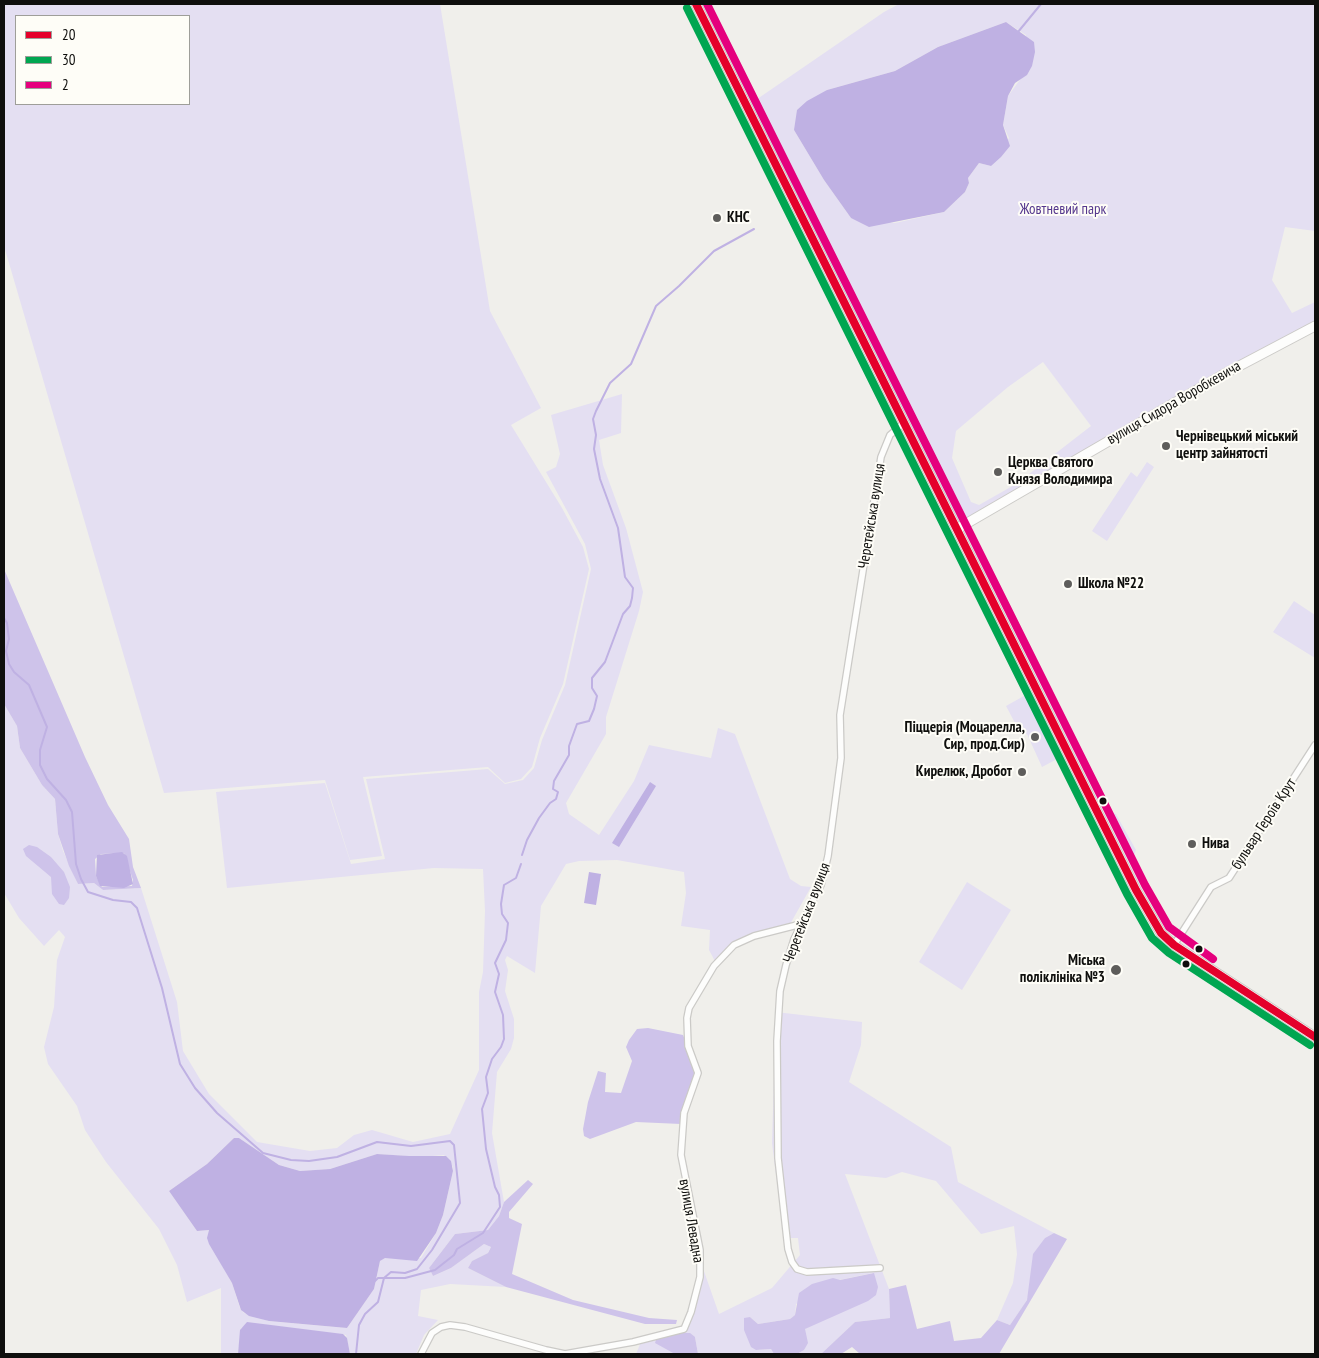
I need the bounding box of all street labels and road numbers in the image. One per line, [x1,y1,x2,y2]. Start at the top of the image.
street label: вулиця Сидора Воробкевича [1104,357,1244,449]
street label: Черетейська вулиця [855,462,889,570]
street label: бульвар Героїв Крут [1228,775,1300,873]
street label: Черетейська вулиця [780,860,834,966]
street label: вулиця Левадна [675,1178,707,1264]

